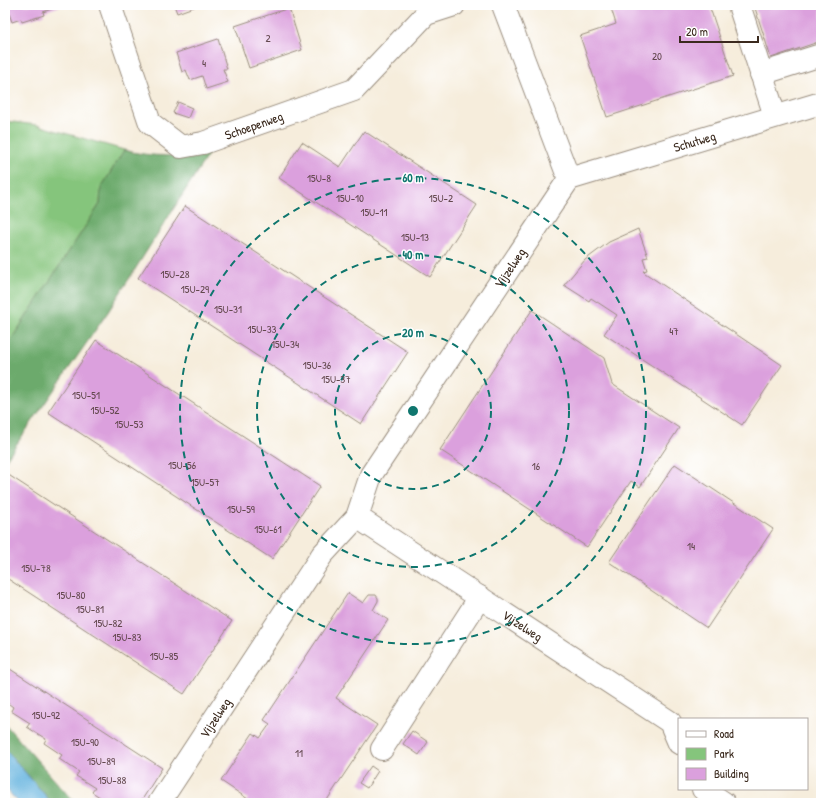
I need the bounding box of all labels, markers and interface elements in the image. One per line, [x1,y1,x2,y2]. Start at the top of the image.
scale bar [680,18,758,44]
text: 20 m [686,23,708,40]
house number: 2 [265,31,271,45]
house number: 20 [652,49,662,63]
house number: 4 [202,56,206,70]
street label: Schoepenweg [222,107,286,144]
street label: Schutweg [671,126,718,156]
text: 60 m [402,169,424,186]
house number: 15U-8 [307,171,331,185]
house number: 15U-10 [336,191,364,205]
house number: 15U-2 [429,191,453,205]
house number: 15U-11 [360,205,388,219]
house number: 15U-13 [401,230,429,244]
street label: Vijzelweg [490,244,530,291]
text: 40 m [403,246,423,263]
house number: 15U-28 [160,267,190,281]
house number: 15U-29 [181,282,209,296]
house number: 15U-31 [214,302,242,316]
house number: 15U-33 [248,322,277,336]
text: 20 m [402,324,424,341]
house number: 47 [669,324,679,338]
house number: 15U-34 [271,337,299,351]
house number: 15U-36 [303,358,332,372]
house number: 15U-37 [321,372,351,386]
house number: 15U-51 [72,388,100,402]
house number: 15U-52 [91,403,119,417]
centre of rings [406,404,420,418]
house number: 15U-53 [115,417,143,431]
house number: 15U-56 [168,458,197,472]
house number: 16 [532,459,541,473]
house number: 15U-57 [190,475,220,489]
house number: 15U-59 [227,502,255,516]
house number: 15U-61 [254,522,282,536]
house number: 14 [687,539,695,553]
house number: 15U-78 [21,561,51,575]
house number: 15U-80 [57,588,85,602]
house number: 15U-81 [76,602,104,616]
street label: Vijzelweg [499,606,546,645]
house number: 15U-82 [93,616,123,630]
house number: 15U-83 [113,630,141,644]
house number: 15U-85 [150,649,179,663]
street label: Vijzelweg [195,694,235,741]
house number: 15U-92 [32,708,60,722]
legend [678,718,808,790]
text: Road [714,725,734,742]
house number: 15U-90 [71,735,99,749]
text: Park [714,745,734,762]
house number: 11 [295,746,303,760]
house number: 15U-89 [87,754,115,768]
text: Building [714,765,749,782]
house number: 15U-88 [98,773,127,787]

